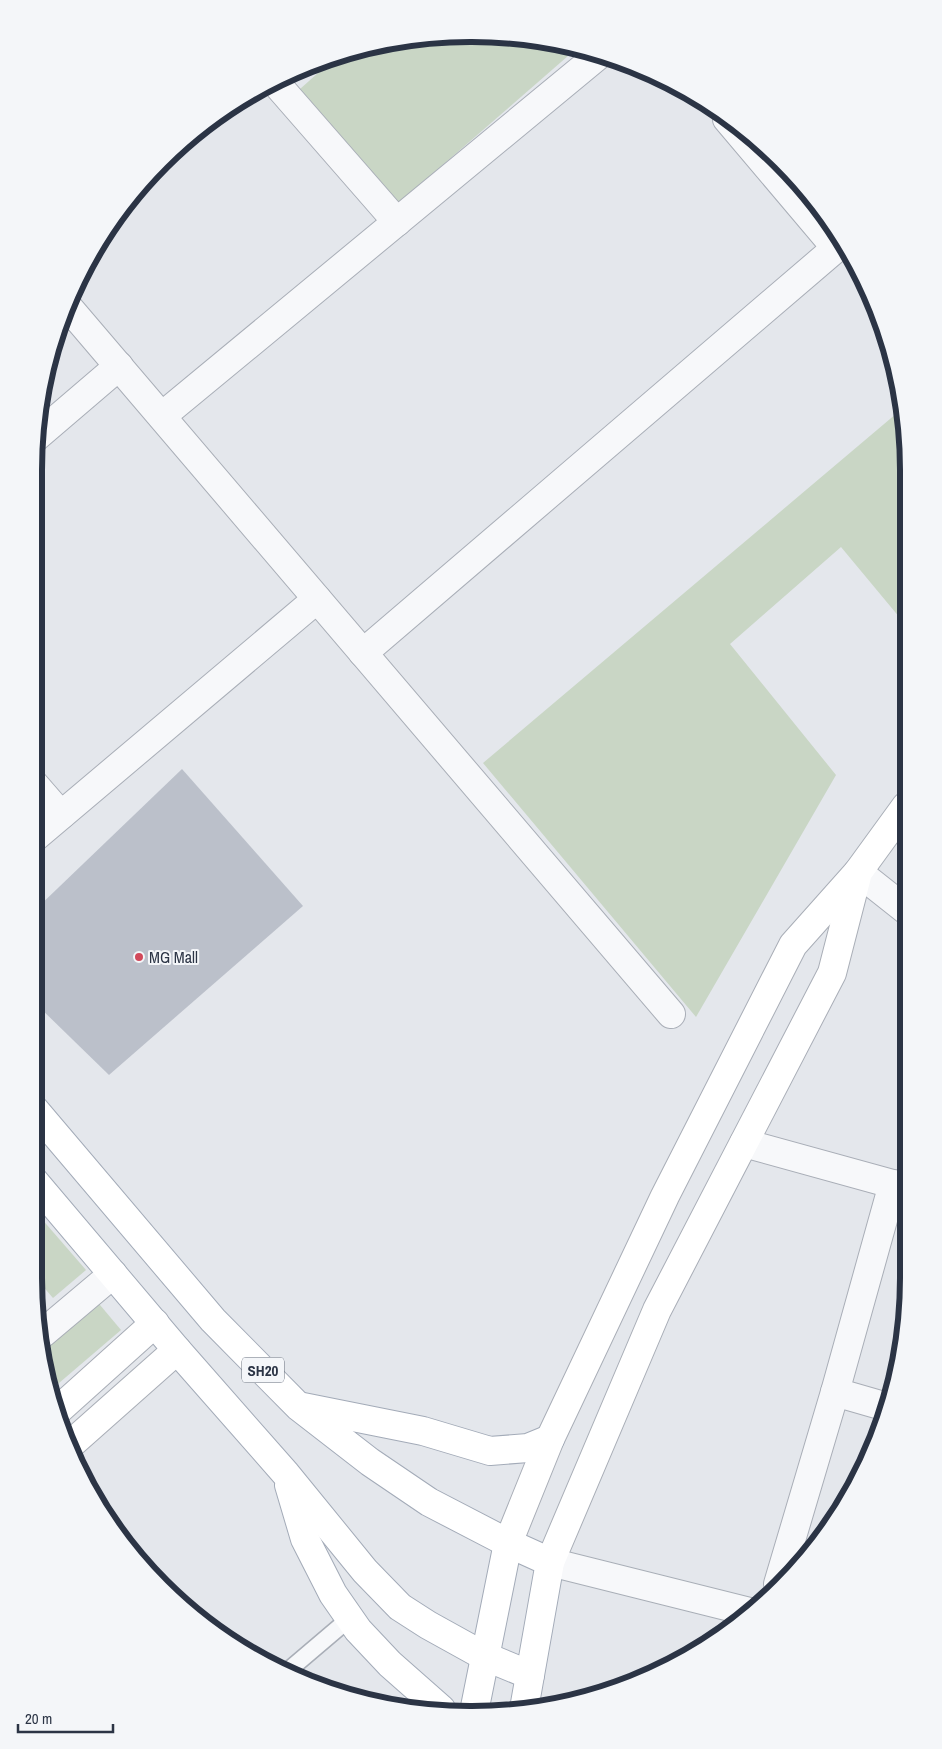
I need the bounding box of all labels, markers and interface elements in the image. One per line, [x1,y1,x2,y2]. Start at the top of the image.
place label: MG Mall [149,946,198,968]
marker: MG Mall [133,951,145,963]
road number: SH20 [242,1358,284,1382]
scale bar [18,1702,112,1734]
text: 20 m [25,1708,52,1729]

